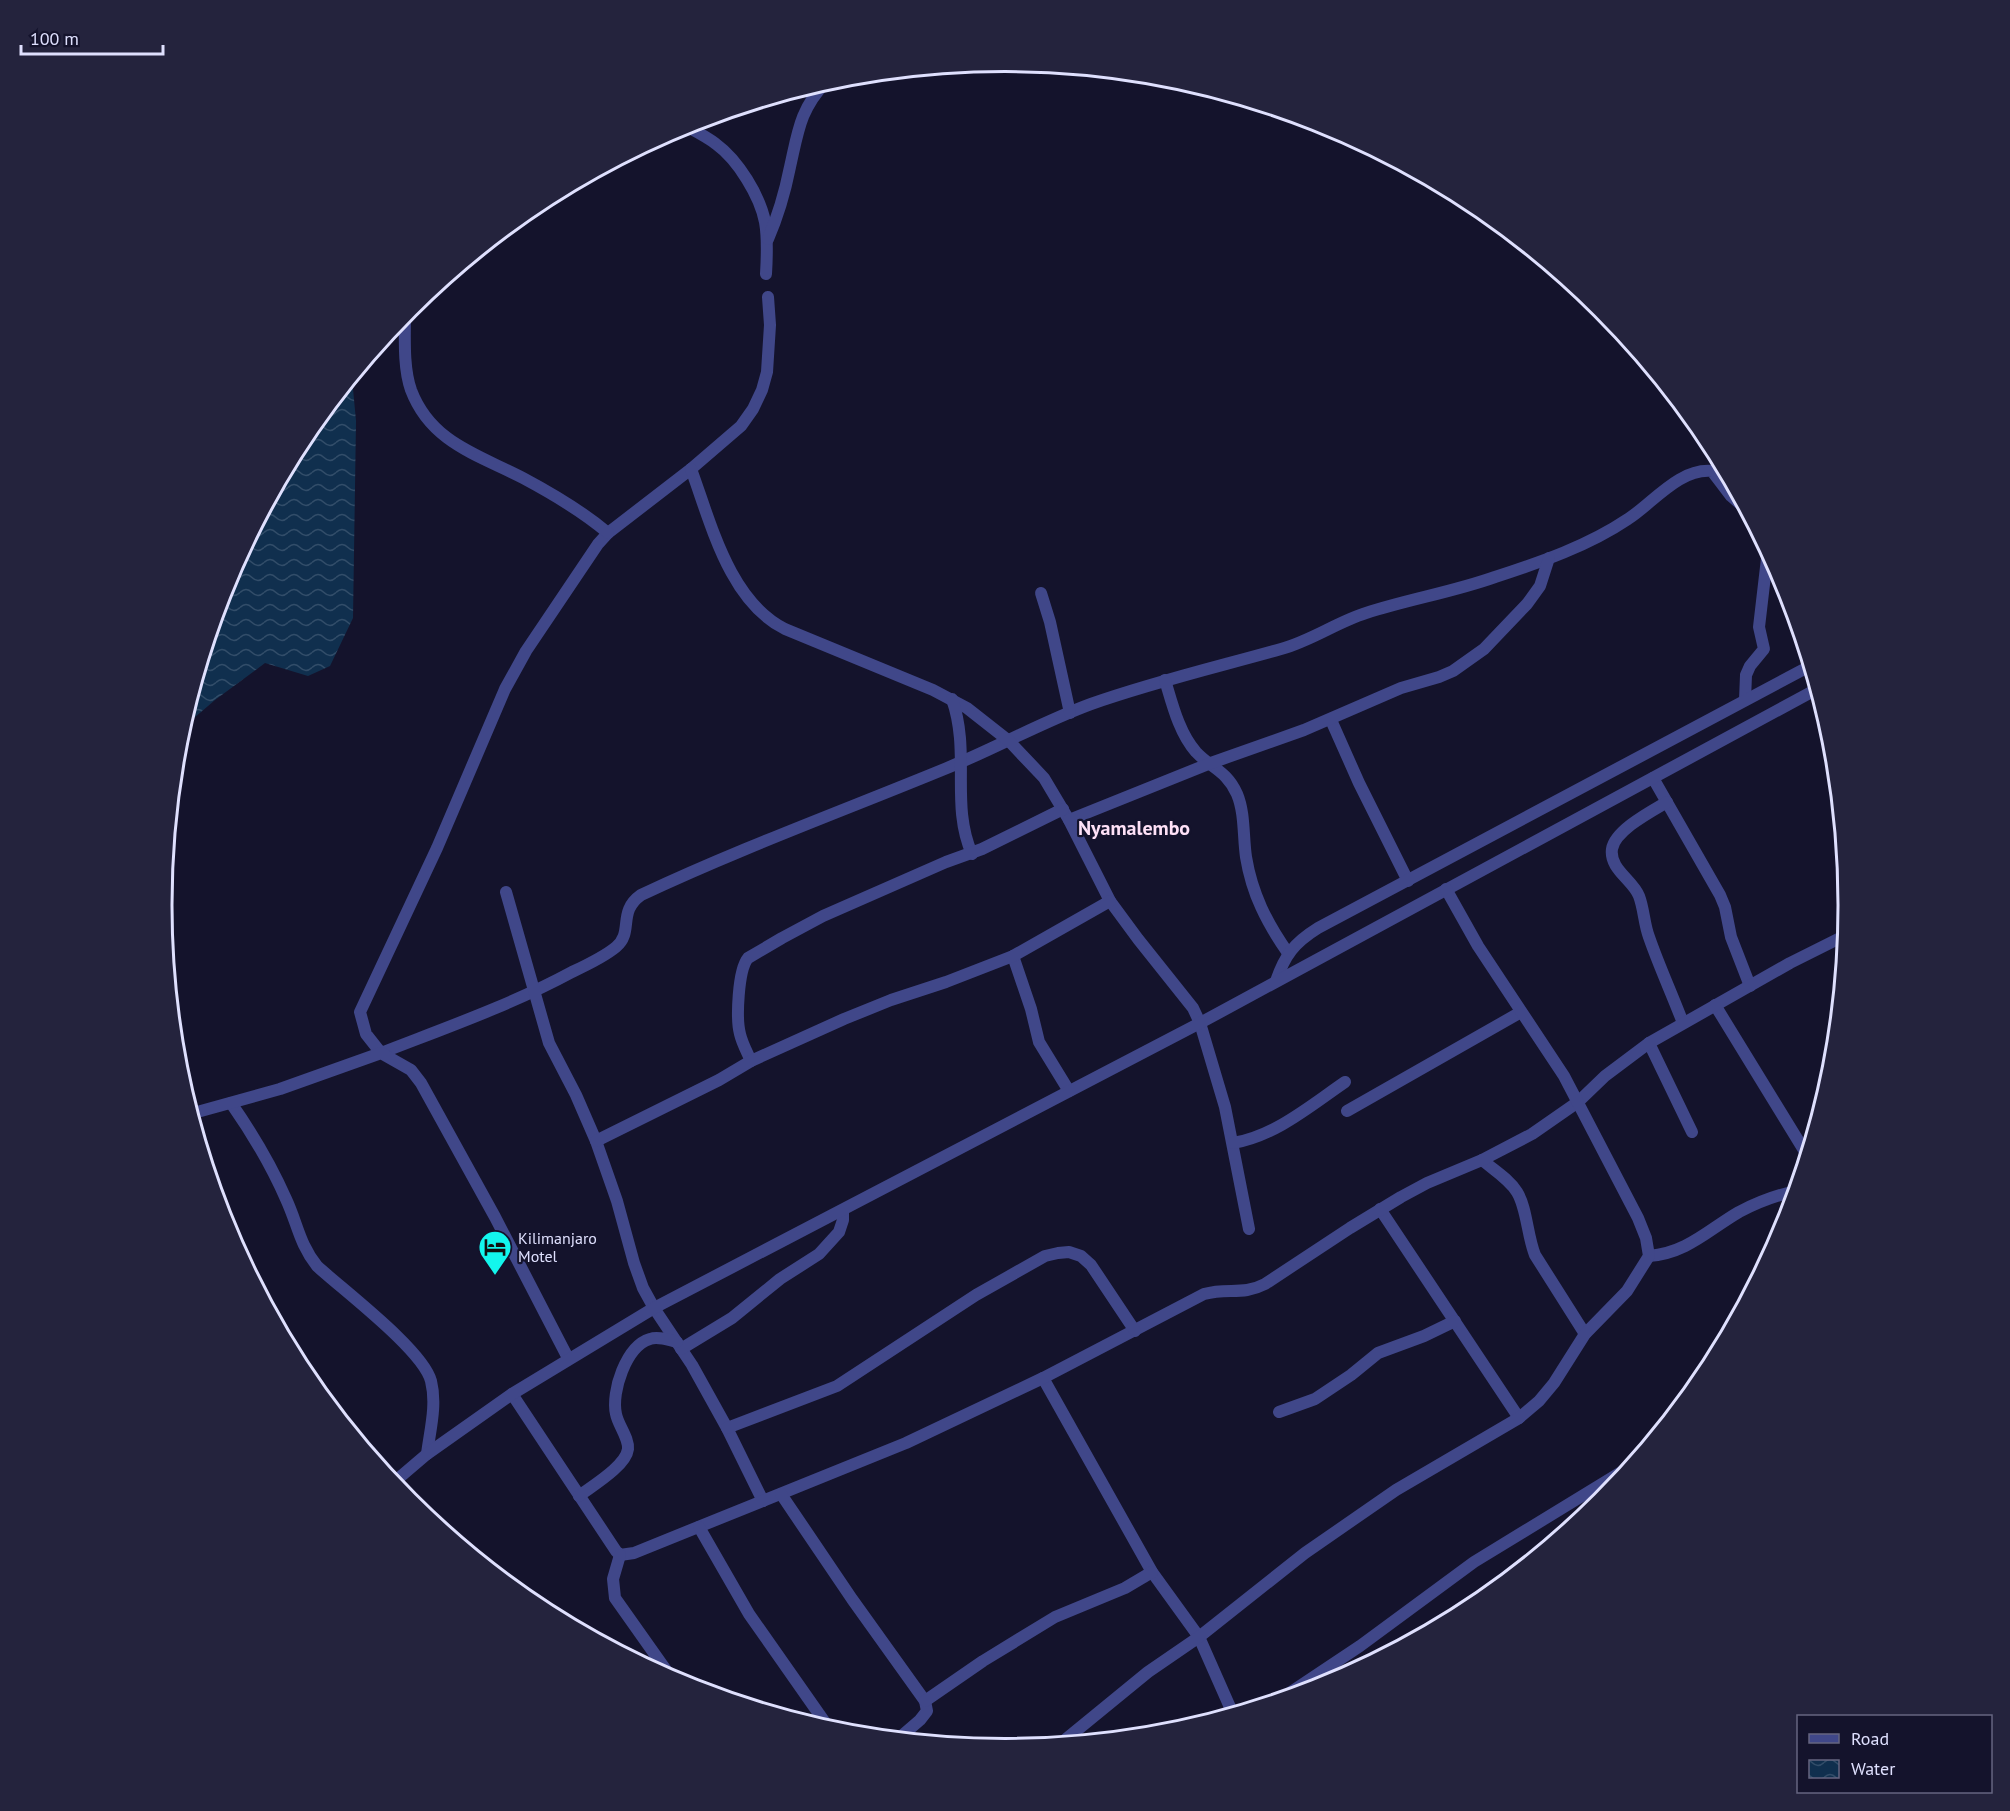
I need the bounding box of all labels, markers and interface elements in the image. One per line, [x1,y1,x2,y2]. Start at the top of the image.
scale bar [21,18,164,56]
text: 100 m [30,27,79,50]
district label: Nyamalembo [1078,815,1190,841]
place label: Kilimanjaro Motel [518,1228,597,1266]
hotel icon: Kilimanjaro Motel [477,1229,513,1276]
legend [1797,1715,1992,1793]
text: Road [1851,1727,1889,1750]
text: Water [1851,1757,1895,1780]

